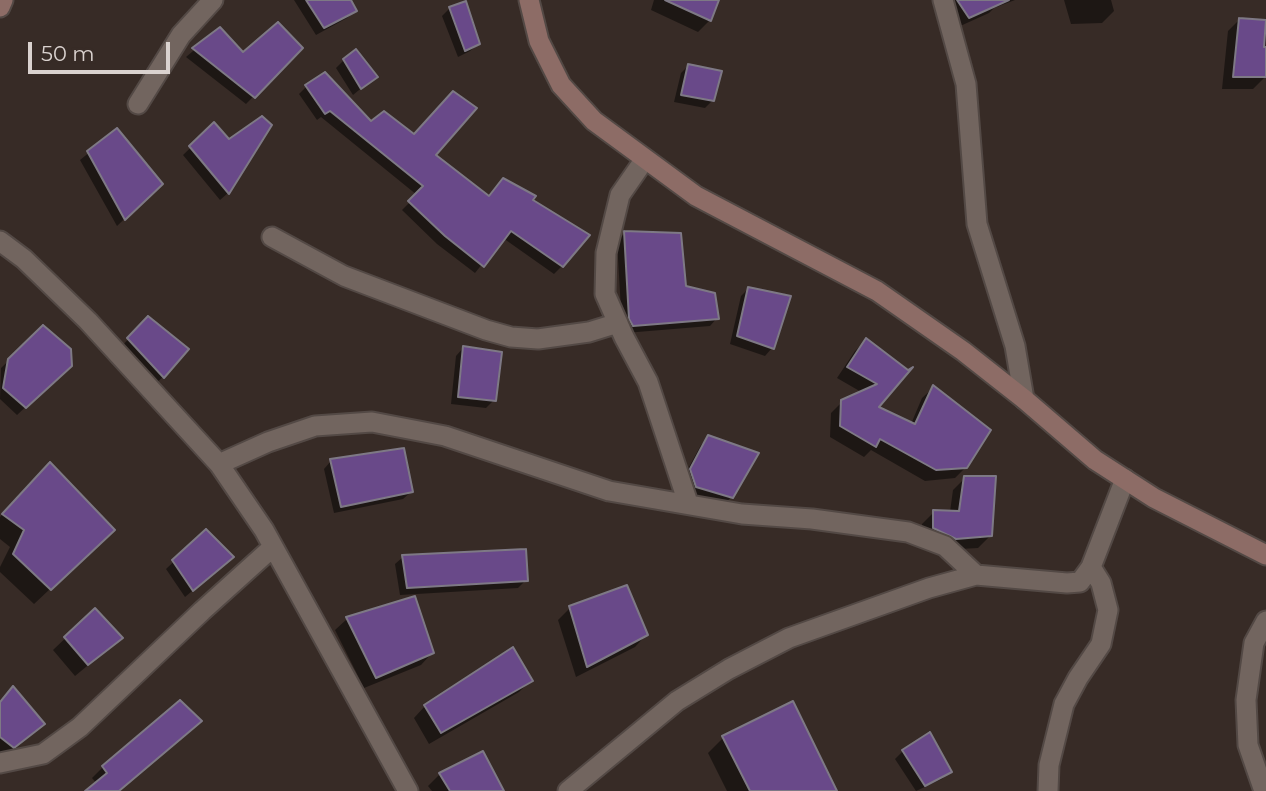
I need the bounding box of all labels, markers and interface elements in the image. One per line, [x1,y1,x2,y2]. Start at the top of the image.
scale bar [32,28,173,72]
text: 50 m [41,41,95,66]

